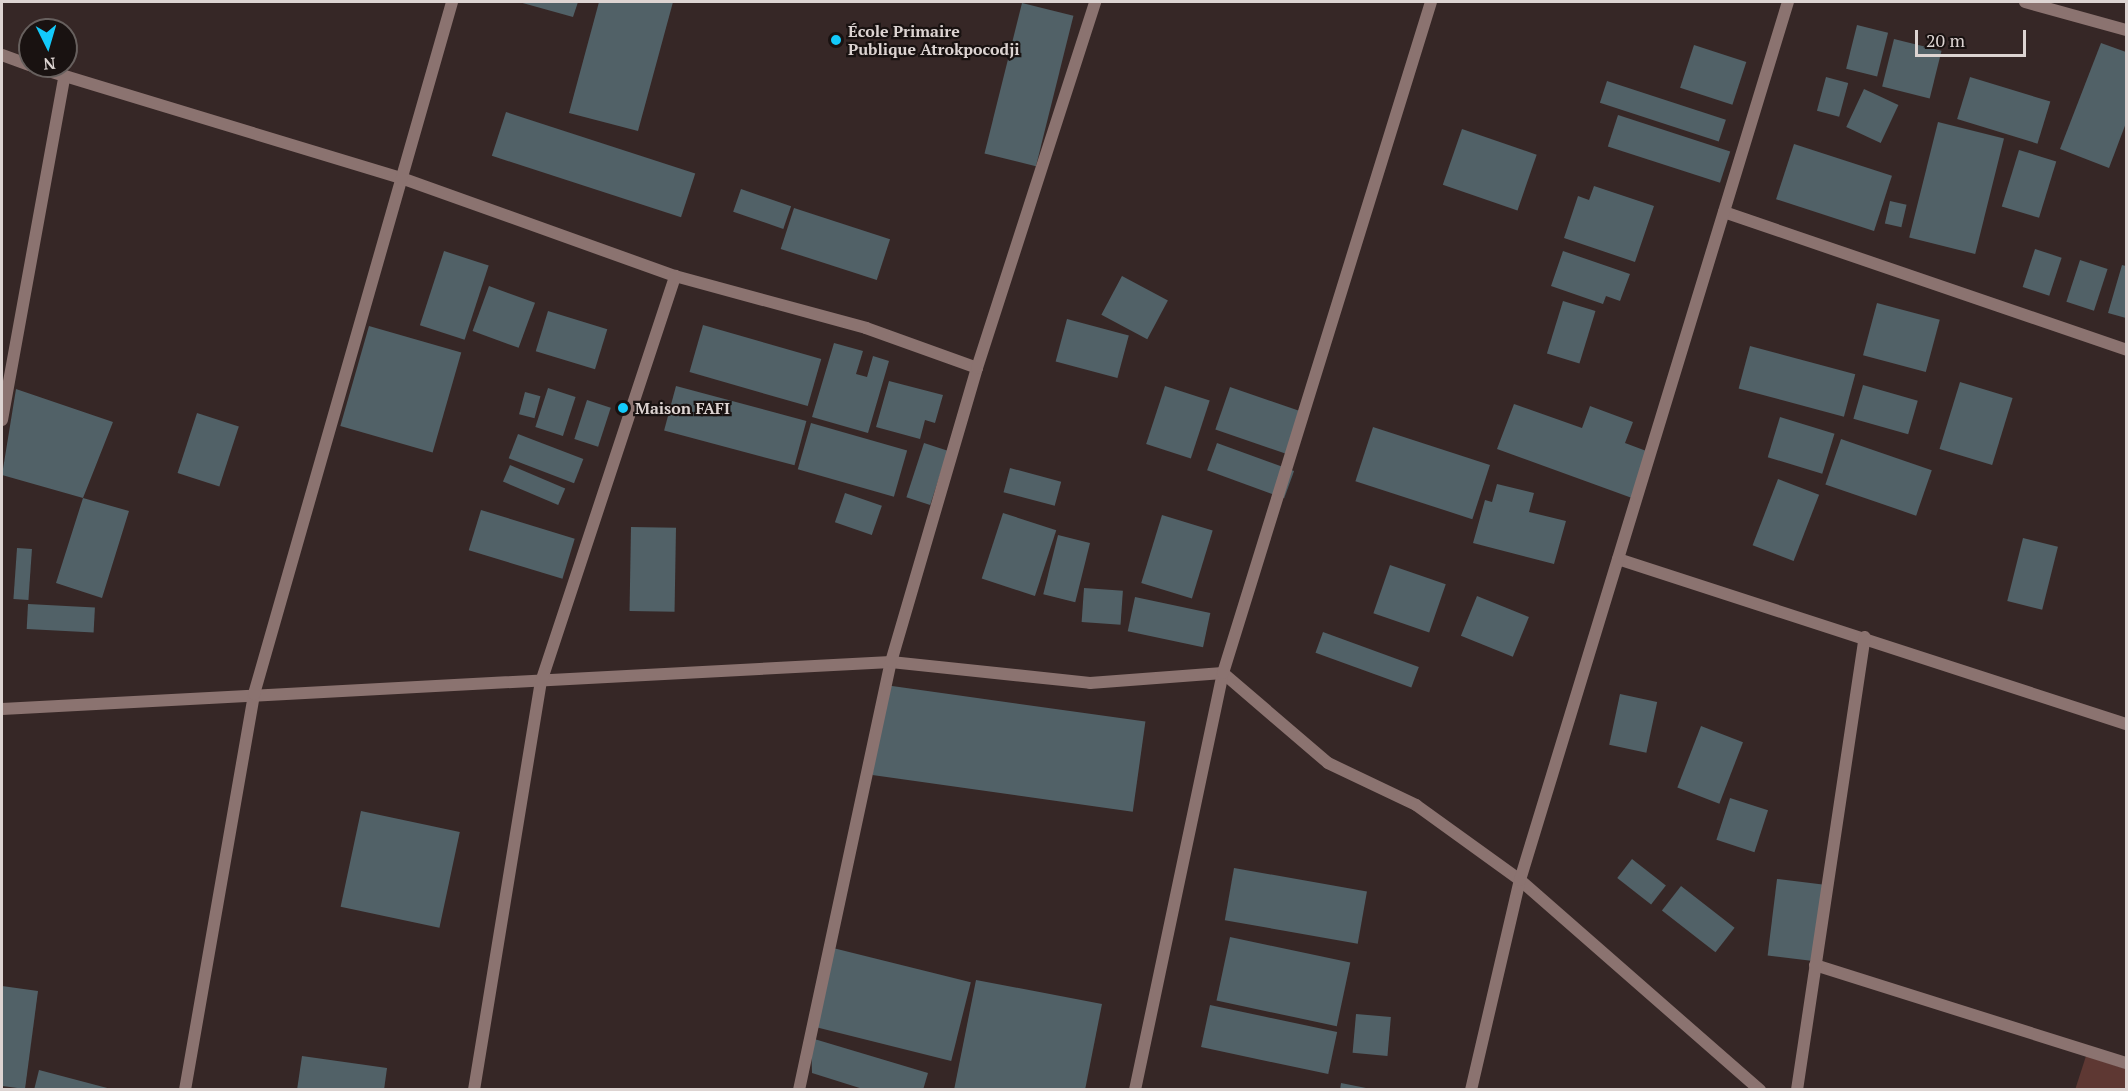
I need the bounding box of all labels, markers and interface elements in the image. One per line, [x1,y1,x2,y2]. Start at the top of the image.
north arrow [18,18,78,78]
scale bar [1918,18,2029,56]
place label: École Primaire Publique Atrokpocodji [848,21,1020,59]
text: 20 m [1926,28,1965,52]
marker: École Primaire Publique Atrokpocodji [829,33,843,47]
text: N [42,52,56,75]
place label: Maison FAFI [635,398,730,418]
marker: Maison FAFI [616,401,630,415]

